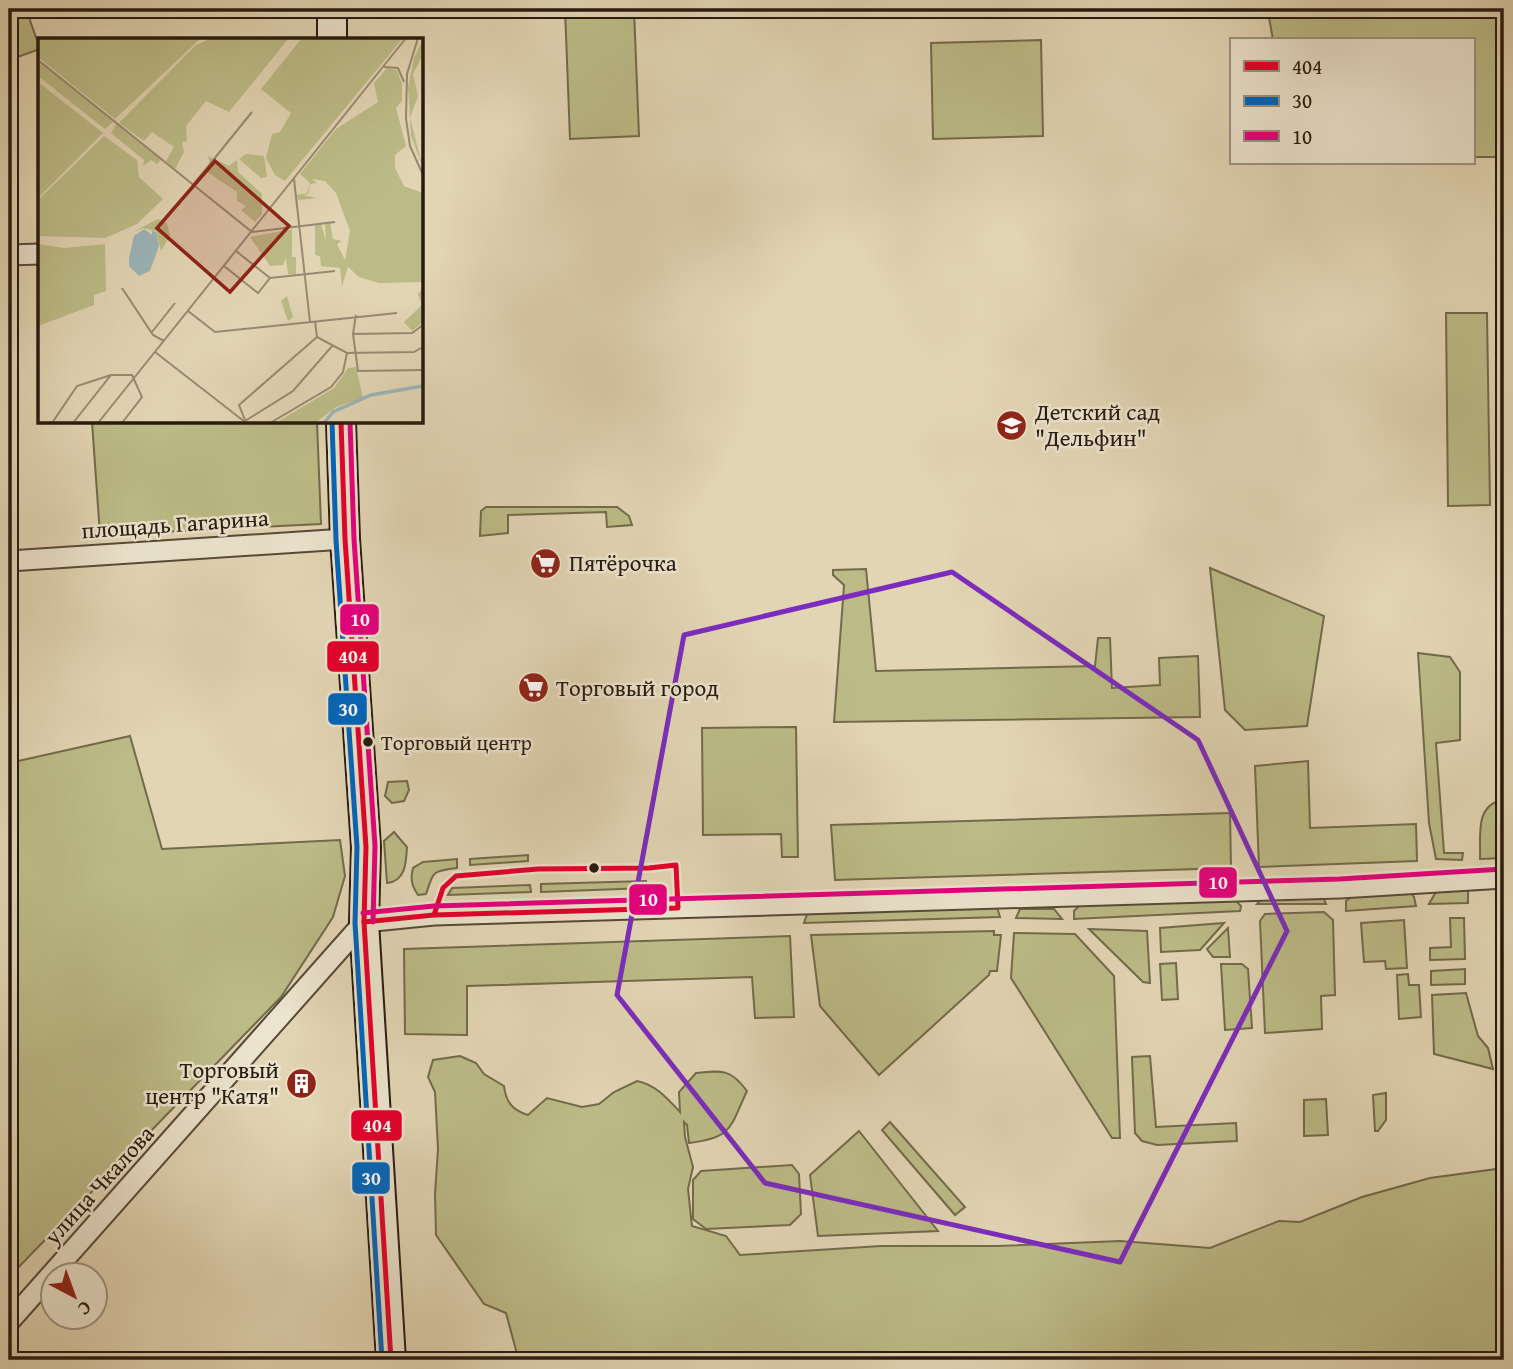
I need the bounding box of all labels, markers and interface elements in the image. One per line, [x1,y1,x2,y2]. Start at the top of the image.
inset map [38,38,424,424]
legend [1230,38,1474,164]
text: 404 [1292,51,1322,82]
text: 30 [1292,85,1312,116]
text: 10 [1292,121,1312,152]
place label: Детский сад "Дельфин" [1034,395,1160,454]
school or university icon: Детский сад "Дельфин" [995,408,1029,442]
street label: площадь Гагарина [80,500,270,547]
supermarket icon: Пятёрочка [529,546,563,580]
place label: Пятёрочка [569,546,677,579]
line badge: 10 [339,603,380,636]
text: 10 [350,605,370,633]
line badge: 404 [326,640,380,673]
text: 404 [338,642,368,670]
supermarket icon: Торговый город [516,671,550,705]
place label: Торговый город [556,671,719,704]
line badge: 30 [327,692,368,726]
text: 30 [338,695,358,723]
place label: Торговый центр [381,727,532,758]
marker: Торговый центр [361,735,375,749]
unlabelled marker [587,861,601,875]
line badge: 10 [1198,866,1238,899]
text: 10 [1208,868,1228,896]
line badge: 10 [628,883,668,916]
text: 10 [638,885,658,913]
place label: Торговый центр "Катя" [145,1053,279,1112]
building icon: Торговый центр "Катя" [285,1066,319,1100]
line badge: 404 [350,1109,403,1142]
text: 404 [362,1111,392,1139]
street label: улица Чкалова [35,1118,161,1252]
line badge: 30 [351,1161,391,1195]
text: 30 [361,1164,381,1192]
north arrow [38,1260,108,1330]
text: С [72,1295,98,1323]

